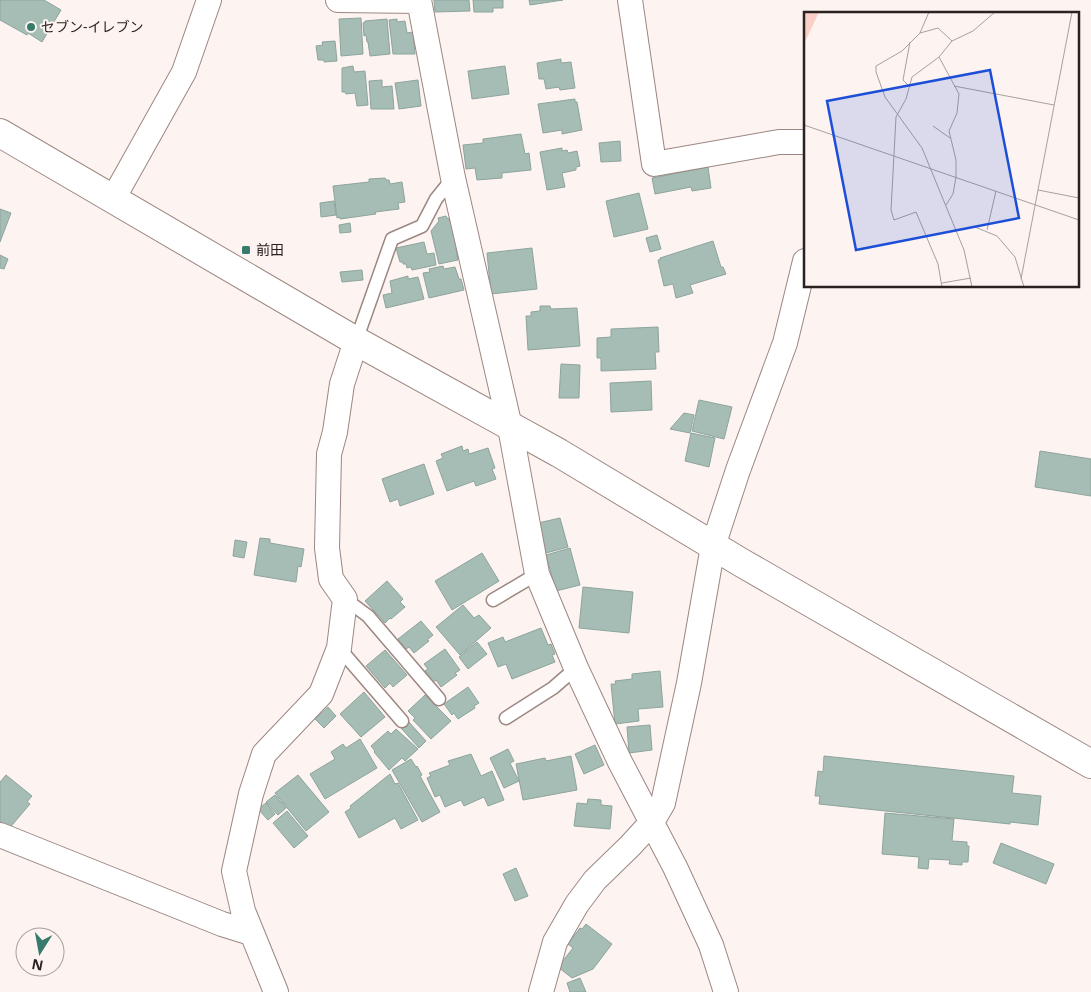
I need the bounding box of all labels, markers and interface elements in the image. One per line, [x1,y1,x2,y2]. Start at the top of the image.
inset map [804,12,1078,288]
place label: セブン-イレブン [41,17,144,36]
marker: セブン-イレブン [25,21,37,33]
place label: 前田 [256,240,284,259]
marker: 前田 [240,244,252,256]
north arrow [15,927,65,977]
text: N [30,955,45,976]

